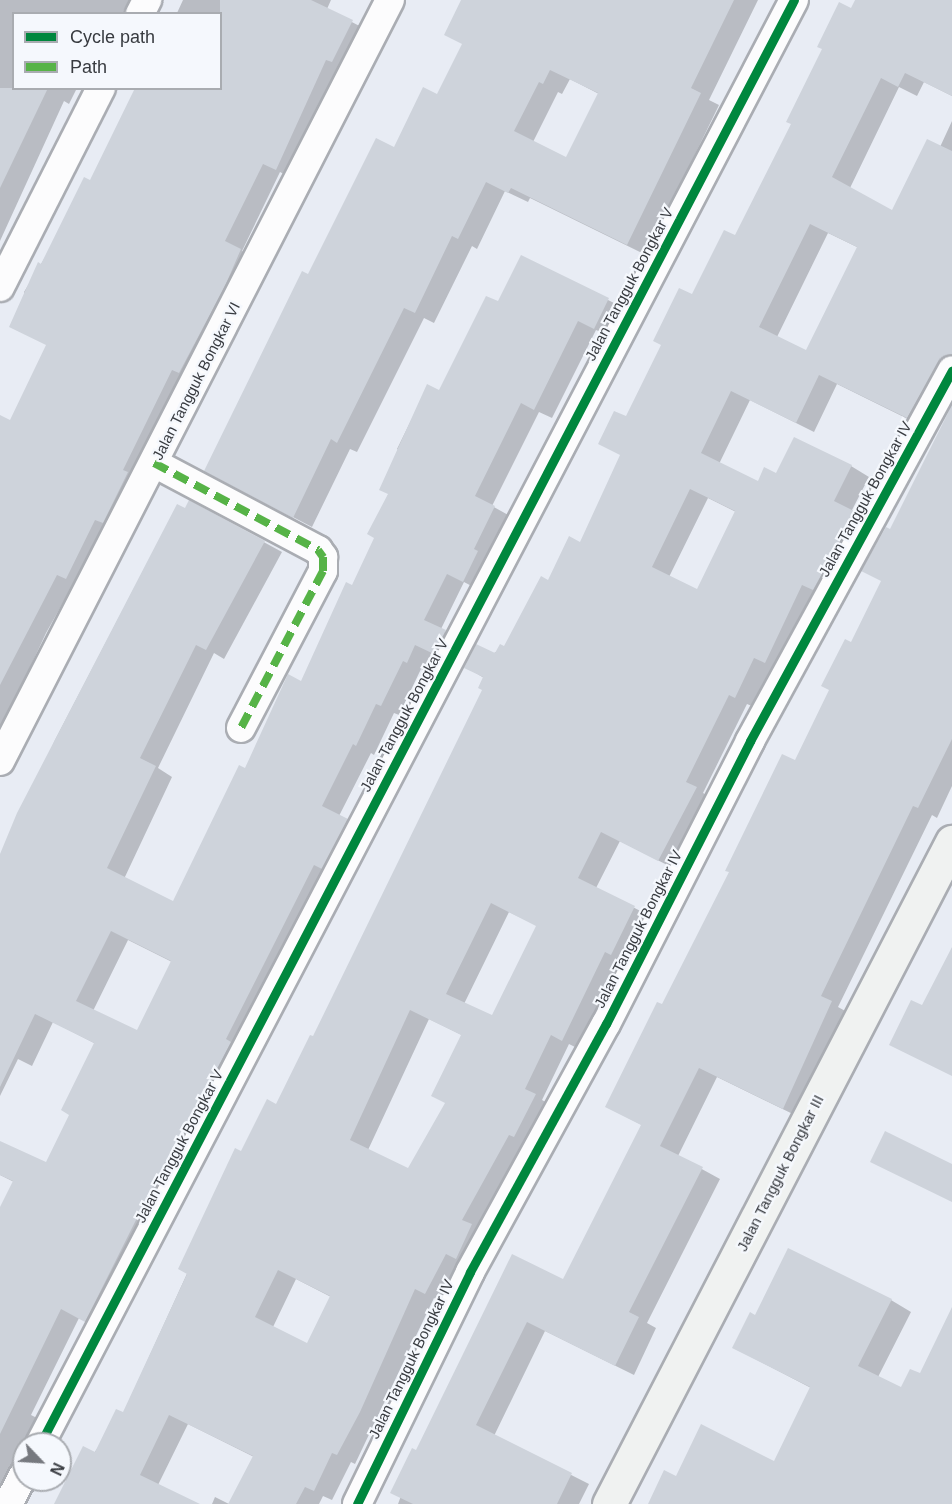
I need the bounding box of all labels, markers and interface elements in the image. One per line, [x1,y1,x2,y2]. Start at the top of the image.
legend [12,12,222,90]
text: Cycle path [70,27,155,47]
text: Path [70,57,107,77]
street label: Jalan Tangguk Bongkar V [581,204,677,364]
street label: Jalan Tangguk Bongkar VI [148,299,244,463]
street label: Jalan Tangguk Bongkar IV [815,418,915,580]
street label: Jalan Tangguk Bongkar V [356,635,452,795]
street label: Jalan Tangguk Bongkar IV [590,847,686,1011]
street label: Jalan Tangguk Bongkar V [131,1066,227,1226]
street label: Jalan Tangguk Bongkar III [733,1092,827,1254]
street label: Jalan Tangguk Bongkar IV [365,1276,457,1442]
north arrow [12,1432,72,1492]
text: N [47,1460,67,1478]

